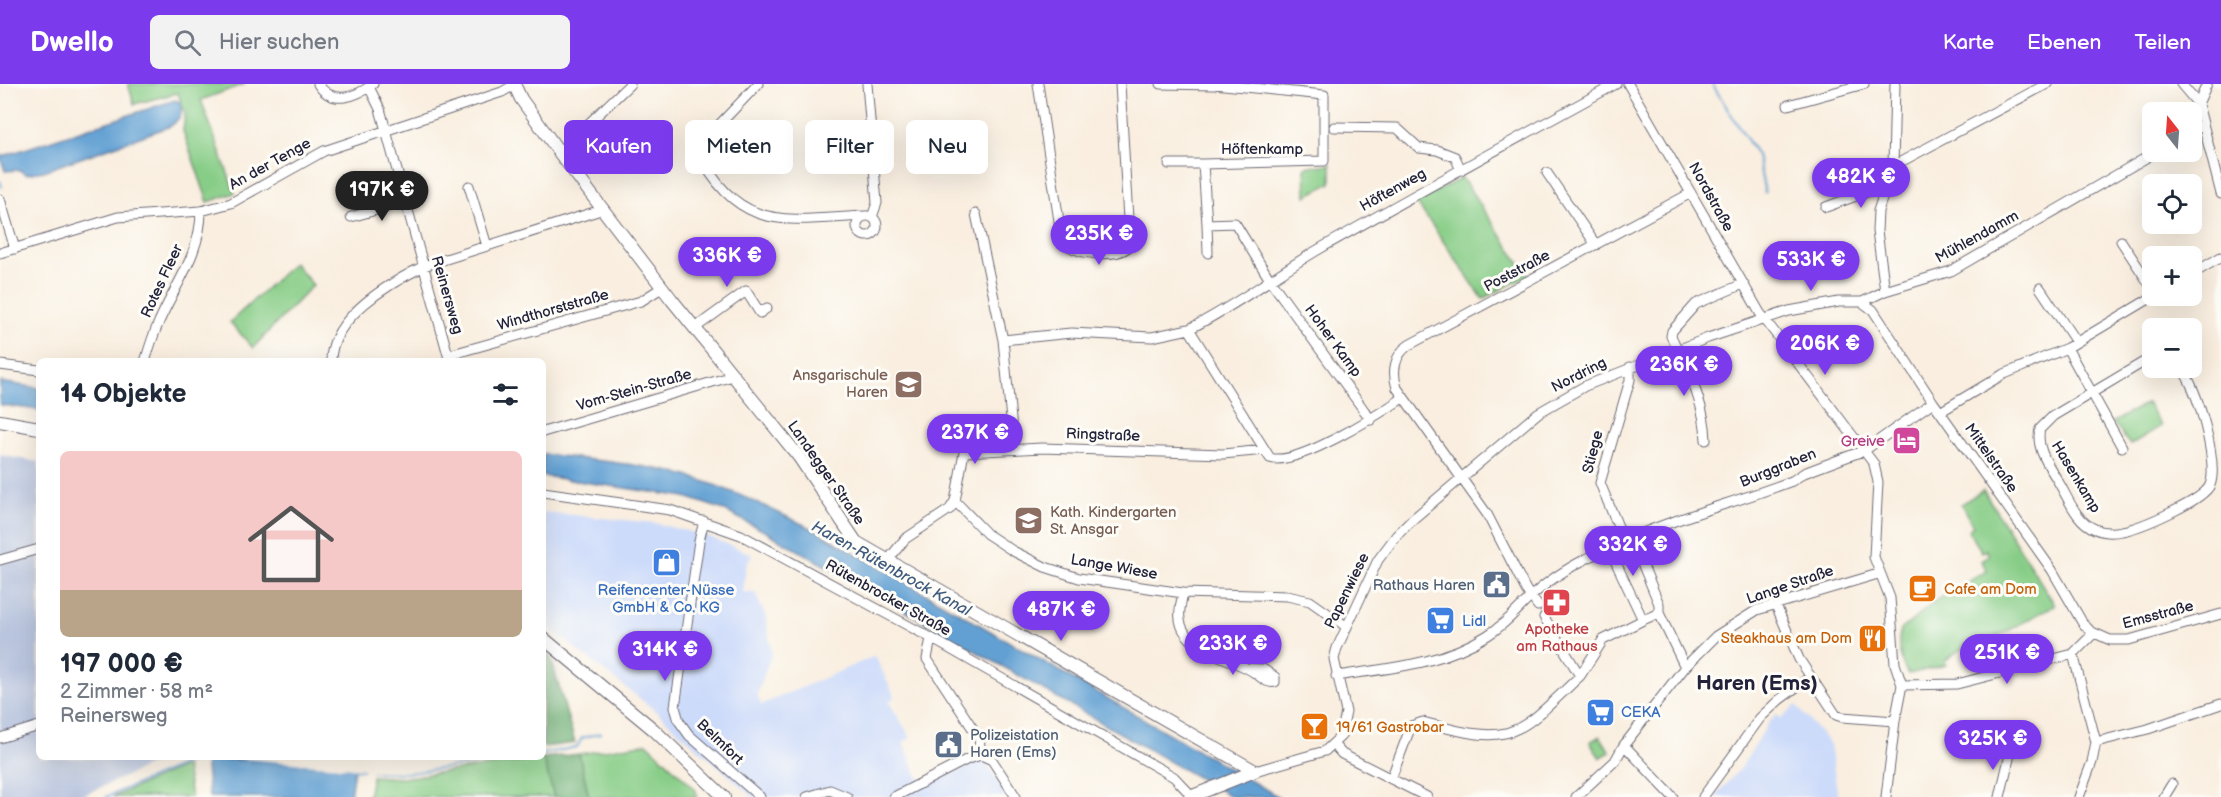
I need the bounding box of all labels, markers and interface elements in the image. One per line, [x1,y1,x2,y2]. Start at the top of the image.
search box [150,15,570,69]
text: Dwello [30,26,114,59]
icon: search [171,26,204,59]
text: Hier suchen [219,29,339,56]
text: Karte [1943,30,1994,55]
text: Ebenen [2027,30,2101,55]
text: Teilen [2134,30,2191,55]
north arrow [2142,102,2202,162]
map controls [2142,102,2202,378]
chip: Kaufen [564,120,673,174]
chip: Mieten [685,120,793,174]
chip: Filter [805,120,894,174]
chip: Neu [906,120,988,174]
street label: An der Tenge [226,134,314,194]
street label: Höftenkamp [1221,140,1303,159]
pin: 482K € [1812,158,1910,209]
street label: Nordstraße [1684,159,1738,235]
street label: Höftenweg [1357,164,1429,216]
text: 482K € [1826,165,1896,189]
pin: 197K € [333,171,431,222]
button: locate [2142,174,2202,234]
text: 197K € [349,178,415,202]
street label: Mühlendamm [1932,206,2022,268]
pin: 235K € [1050,215,1148,266]
text: 235K € [1065,222,1133,246]
pin: 336K € [678,237,776,288]
street label: Rotes Fleer [137,241,188,321]
pin: 533K € [1762,241,1860,292]
text: 336K € [692,244,762,268]
street label: Poststraße [1481,246,1553,296]
button: + [2142,246,2202,306]
text: 533K € [1777,248,1845,272]
street label: Reinersweg [427,254,467,336]
street label: Windthorststraße [495,285,611,335]
street label: Hoher Kamp [1300,301,1366,381]
button: − [2142,318,2202,378]
pin: 206K € [1776,325,1874,376]
text: 206K € [1790,332,1860,356]
pin: 236K € [1635,346,1733,397]
street label: Nordring [1548,353,1610,397]
text: 236K € [1649,353,1719,377]
street label: Vom-Stein-Straße [574,364,694,415]
place label: Ansgarischule Haren [793,366,888,402]
school or university icon: Ansgarischule Haren [893,368,925,400]
icon: filters [489,378,522,411]
text: 14 Objekte [60,379,187,410]
pin: 237K € [926,414,1024,465]
street label: Landegger Straße [783,417,869,529]
street label: Mittelstraße [1960,420,2022,496]
text: 237K € [941,421,1009,445]
street label: Ringstraße [1066,424,1141,446]
hotel icon: Greive [1890,425,1922,457]
street label: Stiege [1578,428,1608,475]
place label: Greive [1841,432,1885,451]
street label: Hasenkamp [2047,437,2105,517]
street label: Burggraben [1737,444,1819,492]
icon: home [237,490,345,598]
place label: Kath. Kindergarten St. Ansgar [1050,503,1176,539]
school or university icon: Kath. Kindergarten St. Ansgar [1013,505,1045,537]
water label: Haren-Rütenbrock Kanal [808,517,975,621]
pin: 332K € [1584,526,1682,577]
text: 332K € [1598,533,1668,557]
shop icon: Reifencenter-Nüsse GmbH & Co. KG [650,547,682,579]
street label: Lange Wiese [1069,550,1159,584]
street label: Papenwiese [1320,550,1374,632]
street label: Rütenbrocker Straße [822,556,954,640]
street label: Lange Straße [1744,561,1836,609]
public building icon: Rathaus Haren [1480,569,1512,601]
cafe icon: Cafe am Dom [1907,573,1939,605]
place label: Rathaus Haren [1373,576,1475,595]
place label: Cafe am Dom [1944,580,2037,599]
place label: Reifencenter-Nüsse GmbH & Co. KG [598,581,734,617]
pharmacy icon: Apotheke am Rathaus [1541,586,1573,618]
pin: 487K € [1012,591,1110,642]
street label: Emsstraße [2120,596,2196,634]
text: 487K € [1027,598,1095,622]
supermarket icon: Lidl [1425,605,1457,637]
place label: Lidl [1462,612,1486,631]
place label: Apotheke am Rathaus [1516,620,1598,656]
restaurant icon: Steakhaus am Dom [1857,622,1889,654]
pin: 233K € [1184,625,1282,676]
place label: Steakhaus am Dom [1721,629,1852,648]
pin: 314K € [616,631,714,682]
text: 233K € [1199,632,1267,656]
pin: 251K € [1958,634,2056,685]
text: 314K € [632,638,698,662]
text: 251K € [1974,641,2040,665]
text: 197 000 € [60,649,183,680]
district label: Haren (Ems) [1696,671,1818,696]
text: 2 Zimmer · 58 m² [60,680,213,704]
supermarket icon: CEKA [1584,696,1616,728]
place label: CEKA [1621,703,1661,722]
text: Reinersweg [60,704,168,728]
bar icon: 19/61 Gastrobar [1299,711,1331,743]
street label: Belmfort [693,715,748,769]
place label: 19/61 Gastrobar [1336,718,1445,737]
pin: 325K € [1944,720,2042,771]
place label: Polizeistation Haren (Ems) [970,726,1059,762]
text: 325K € [1958,727,2028,751]
public building icon: Polizeistation Haren (Ems) [933,728,965,760]

